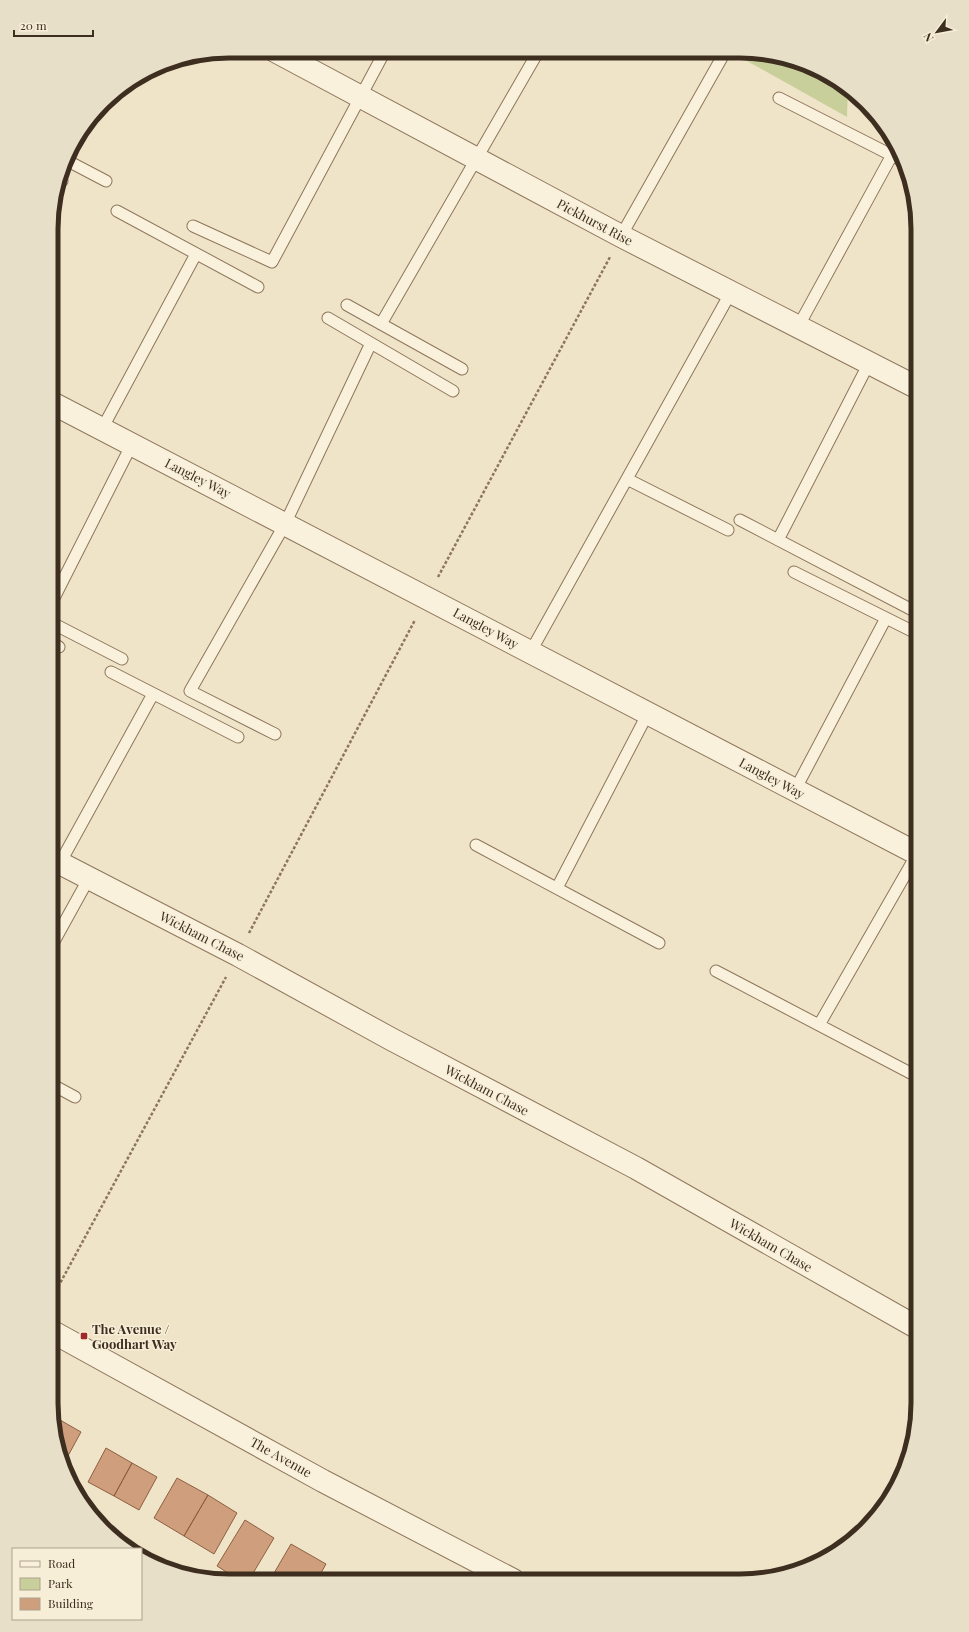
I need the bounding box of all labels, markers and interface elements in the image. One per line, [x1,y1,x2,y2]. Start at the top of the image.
scale bar [14,12,93,38]
north arrow [917,12,957,52]
text: 20 m [20,17,47,33]
text: N [920,30,937,45]
street label: Pickhurst Rise [554,194,636,249]
street label: Langley Way [162,454,234,502]
street label: Langley Way [451,603,522,652]
street label: Langley Way [737,753,808,802]
street label: Wickham Chase [156,906,248,964]
street label: Wickham Chase [441,1060,533,1119]
street label: Wickham Chase [726,1214,816,1275]
place label: The Avenue / Goodhart Way [92,1320,177,1352]
marker: The Avenue / Goodhart Way [79,1331,89,1341]
street label: The Avenue [247,1433,315,1481]
legend [12,1548,142,1620]
text: Road [48,1555,75,1571]
text: Park [48,1575,73,1591]
text: Building [48,1595,94,1611]

